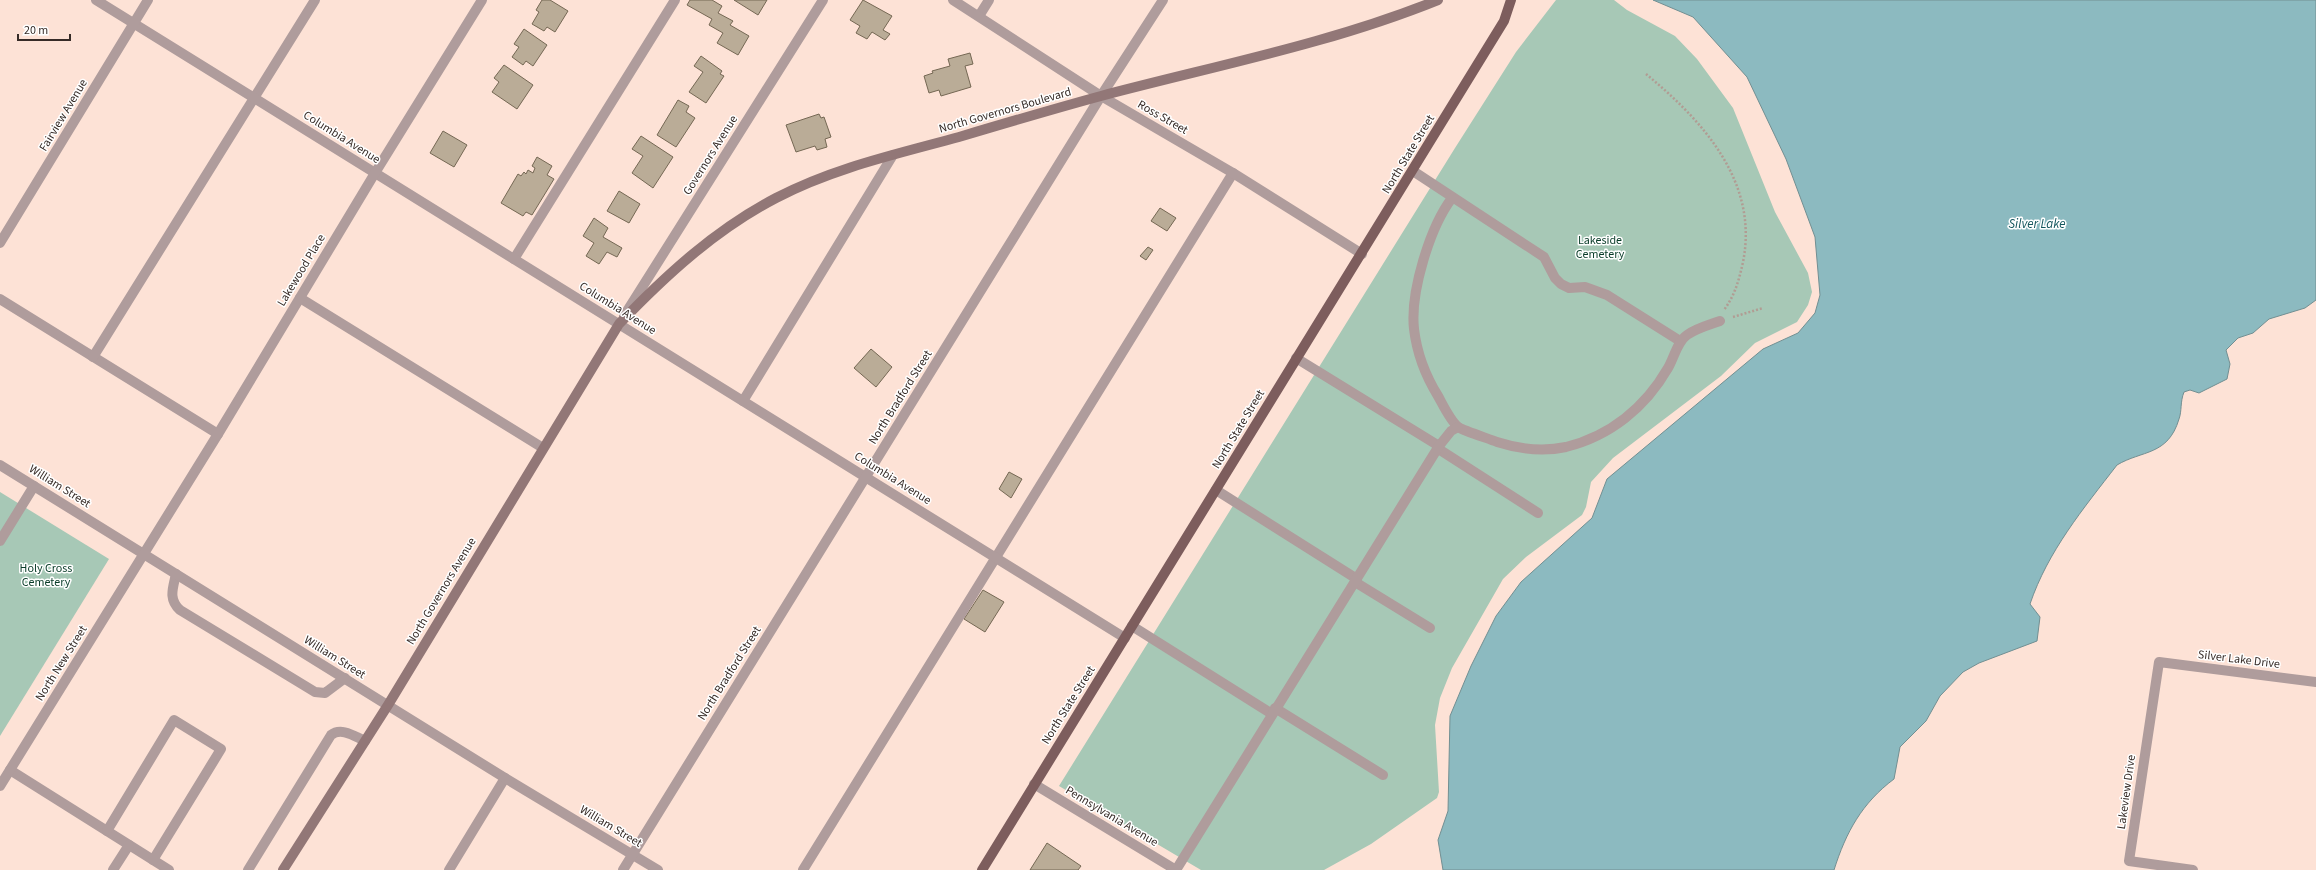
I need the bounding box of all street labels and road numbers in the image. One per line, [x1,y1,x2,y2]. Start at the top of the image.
street label: Fairview Avenue [35,76,92,155]
street label: North Governors Boulevard [937,83,1073,138]
street label: Ross Street [1134,96,1191,139]
street label: Columbia Avenue [300,107,384,168]
street label: Governors Avenue [679,112,742,198]
street label: North State Street [1378,112,1439,197]
street label: Lakewood Place [273,231,330,309]
street label: Columbia Avenue [576,278,660,339]
street label: North Bradford Street [865,347,936,448]
street label: North State Street [1208,387,1269,472]
street label: Columbia Avenue [851,448,935,509]
street label: William Street [26,461,94,512]
street label: North Governors Avenue [403,534,480,648]
street label: North New Street [31,622,91,704]
street label: North Bradford Street [694,623,765,724]
street label: William Street [301,632,369,683]
street label: Silver Lake Drive [2197,646,2281,673]
street label: North State Street [1037,663,1099,748]
street label: Lakeview Drive [2113,754,2140,831]
street label: Pennsylvania Avenue [1062,782,1161,851]
street label: William Street [576,801,645,852]

